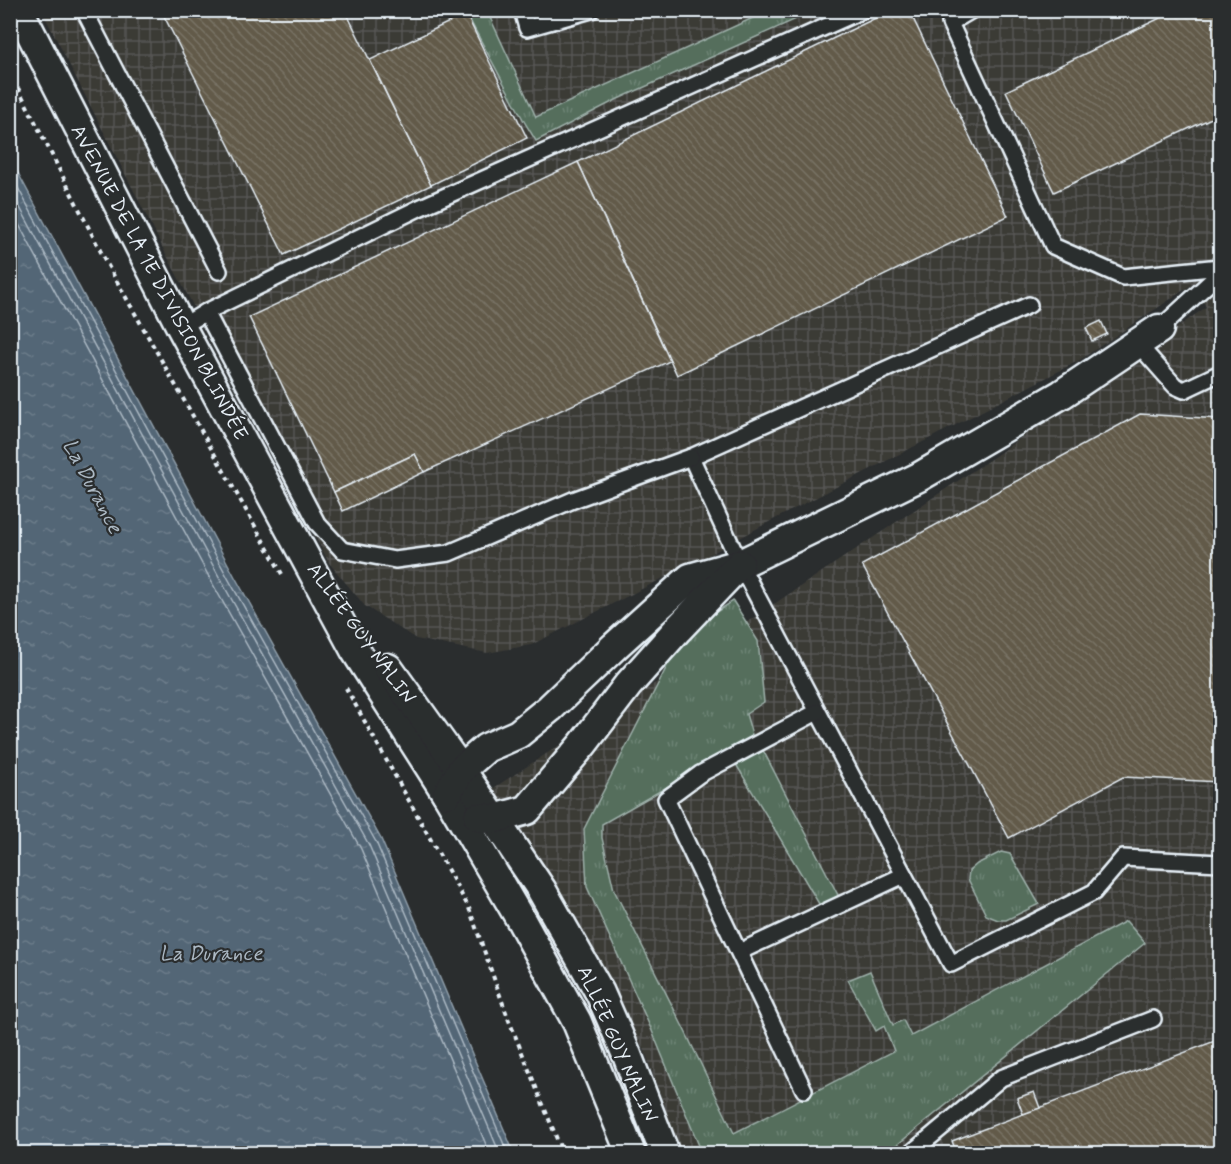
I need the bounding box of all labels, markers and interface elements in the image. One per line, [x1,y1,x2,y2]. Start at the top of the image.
street label: AVENUE DE LA 1E DIVISION BLINDÉE [64,120,254,445]
water label: La Durance [56,434,129,539]
street label: ALLÉE GUY NALIN [300,557,421,710]
water label: La Durance [159,940,263,968]
street label: ALLÉE GUY NALIN [570,962,663,1127]

